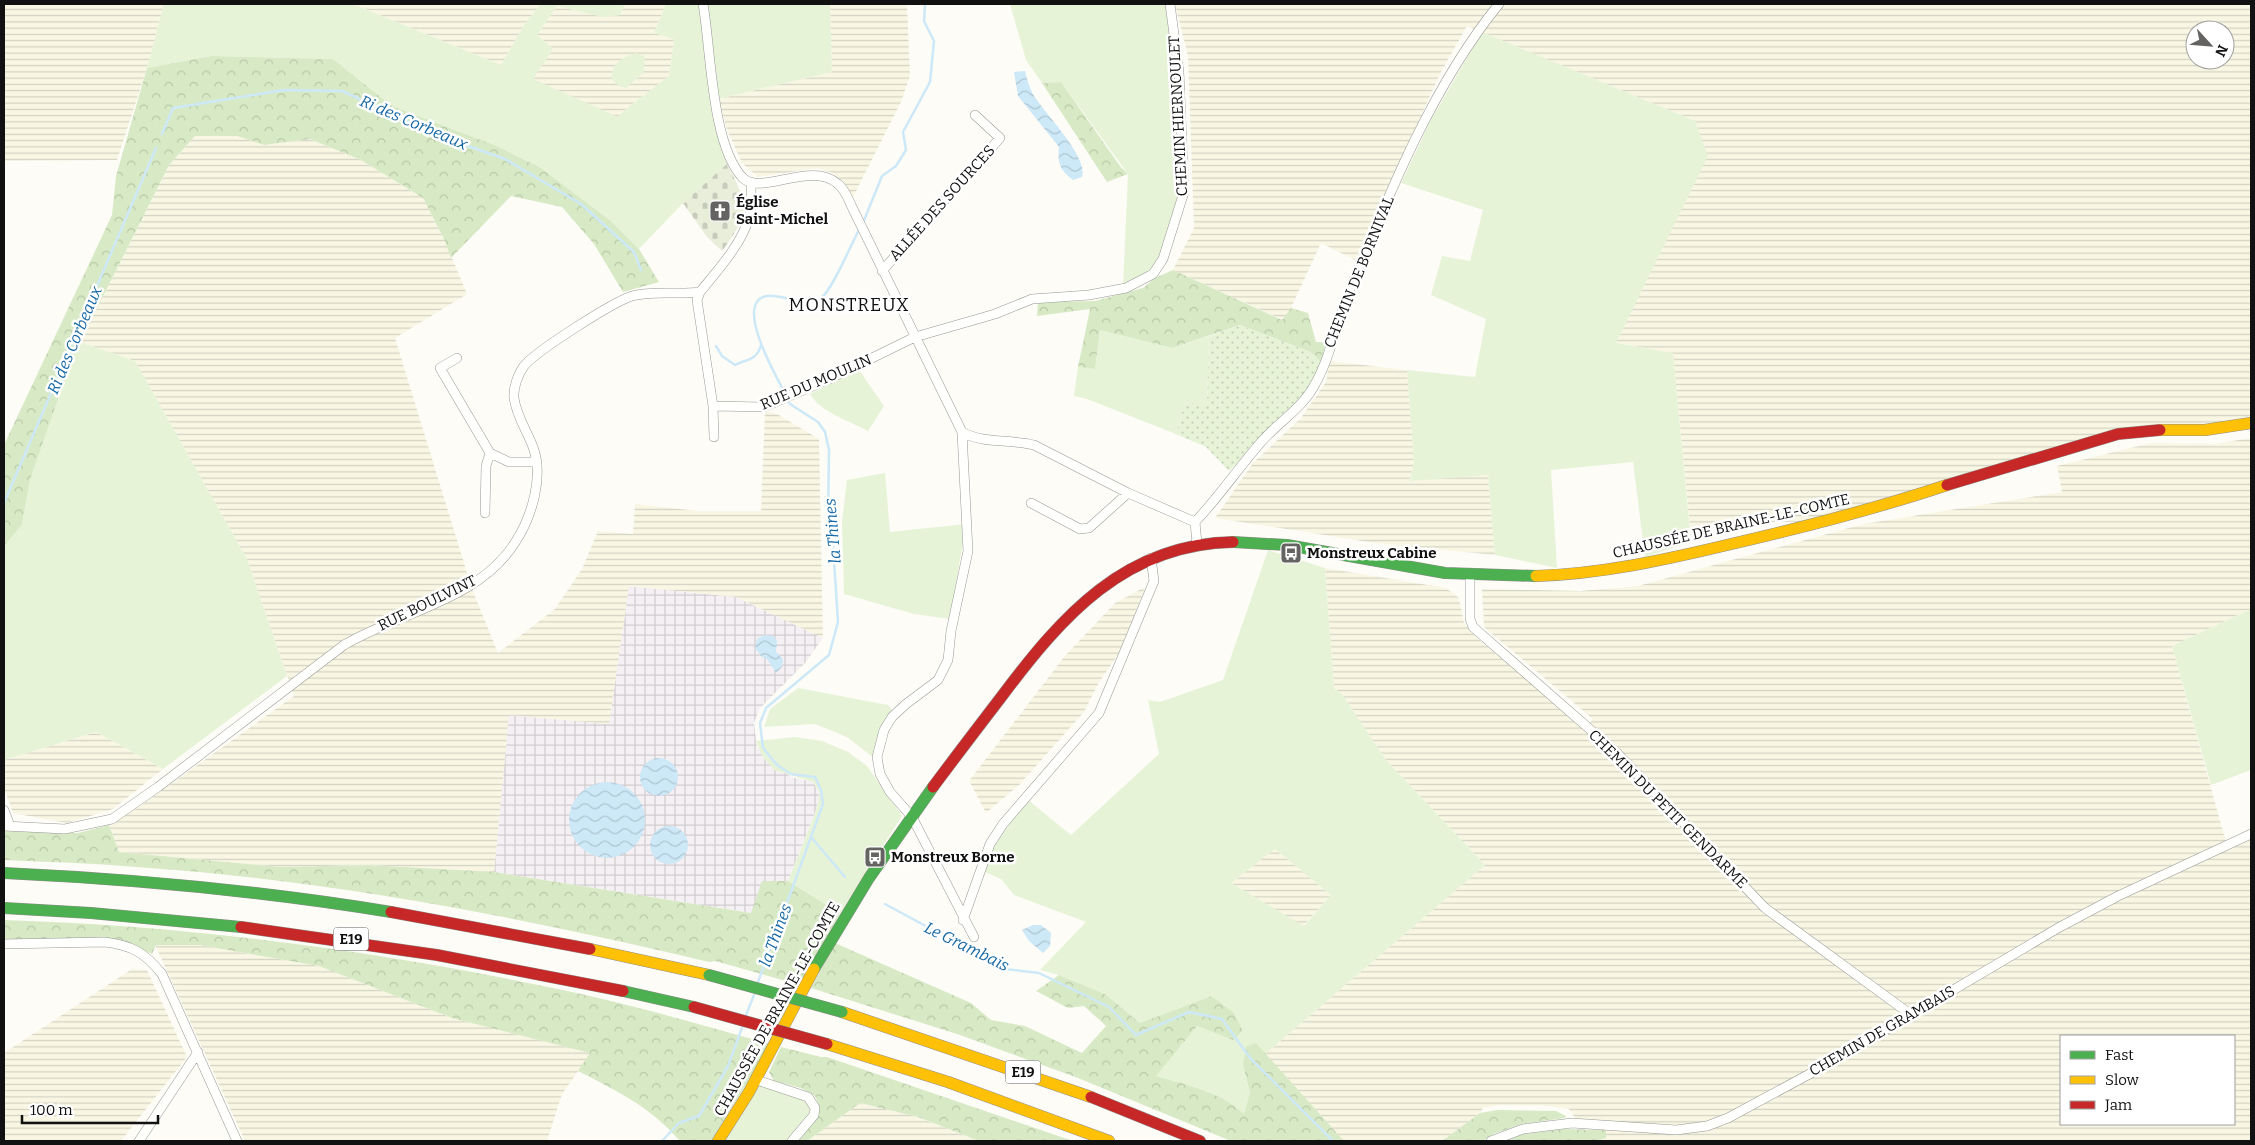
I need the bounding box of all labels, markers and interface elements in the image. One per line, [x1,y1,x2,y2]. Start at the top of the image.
north arrow [2185,20,2235,70]
street label: CHEMIN HIERNOULET [1165,35,1191,197]
text: N [2211,42,2231,59]
water label: Ri des Corbeaux [357,91,471,154]
street label: ALLÉE DES SOURCES [885,141,999,265]
place label: Église Saint-Michel [736,193,828,228]
street label: CHEMIN DE BORNIVAL [1320,193,1398,351]
church icon: Église Saint-Michel [708,199,732,223]
water label: Ri des Corbeaux [43,283,106,397]
district label: MONSTREUX [789,294,909,316]
street label: RUE DU MOULIN [758,350,874,414]
street label: CHAUSSÉE DE BRAINE-LE-COMTE [1611,490,1851,562]
water label: la Thines [820,497,845,564]
bus stop icon: Monstreux Cabine [1279,541,1303,565]
place label: Monstreux Cabine [1307,544,1436,562]
street label: RUE BOULVINT [375,571,479,635]
street label: CHEMIN DU PETIT GENDARME [1585,726,1751,892]
bus stop icon: Monstreux Borne [863,845,887,869]
place label: Monstreux Borne [891,848,1014,866]
street label: CHAUSSÉE DE BRAINE-LE-COMTE [710,898,844,1120]
water label: la Thines [755,901,796,969]
water label: Le Grambais [921,918,1013,975]
road number: E19 [334,928,368,951]
street label: CHEMIN DE GRAMBAIS [1806,982,1958,1080]
legend [2060,1035,2235,1125]
text: Fast [2105,1046,2134,1064]
road number: E19 [1006,1060,1040,1084]
text: Slow [2105,1071,2140,1089]
scale bar [22,1092,159,1124]
text: Jam [2104,1096,2133,1114]
text: 100 m [30,1101,73,1119]

